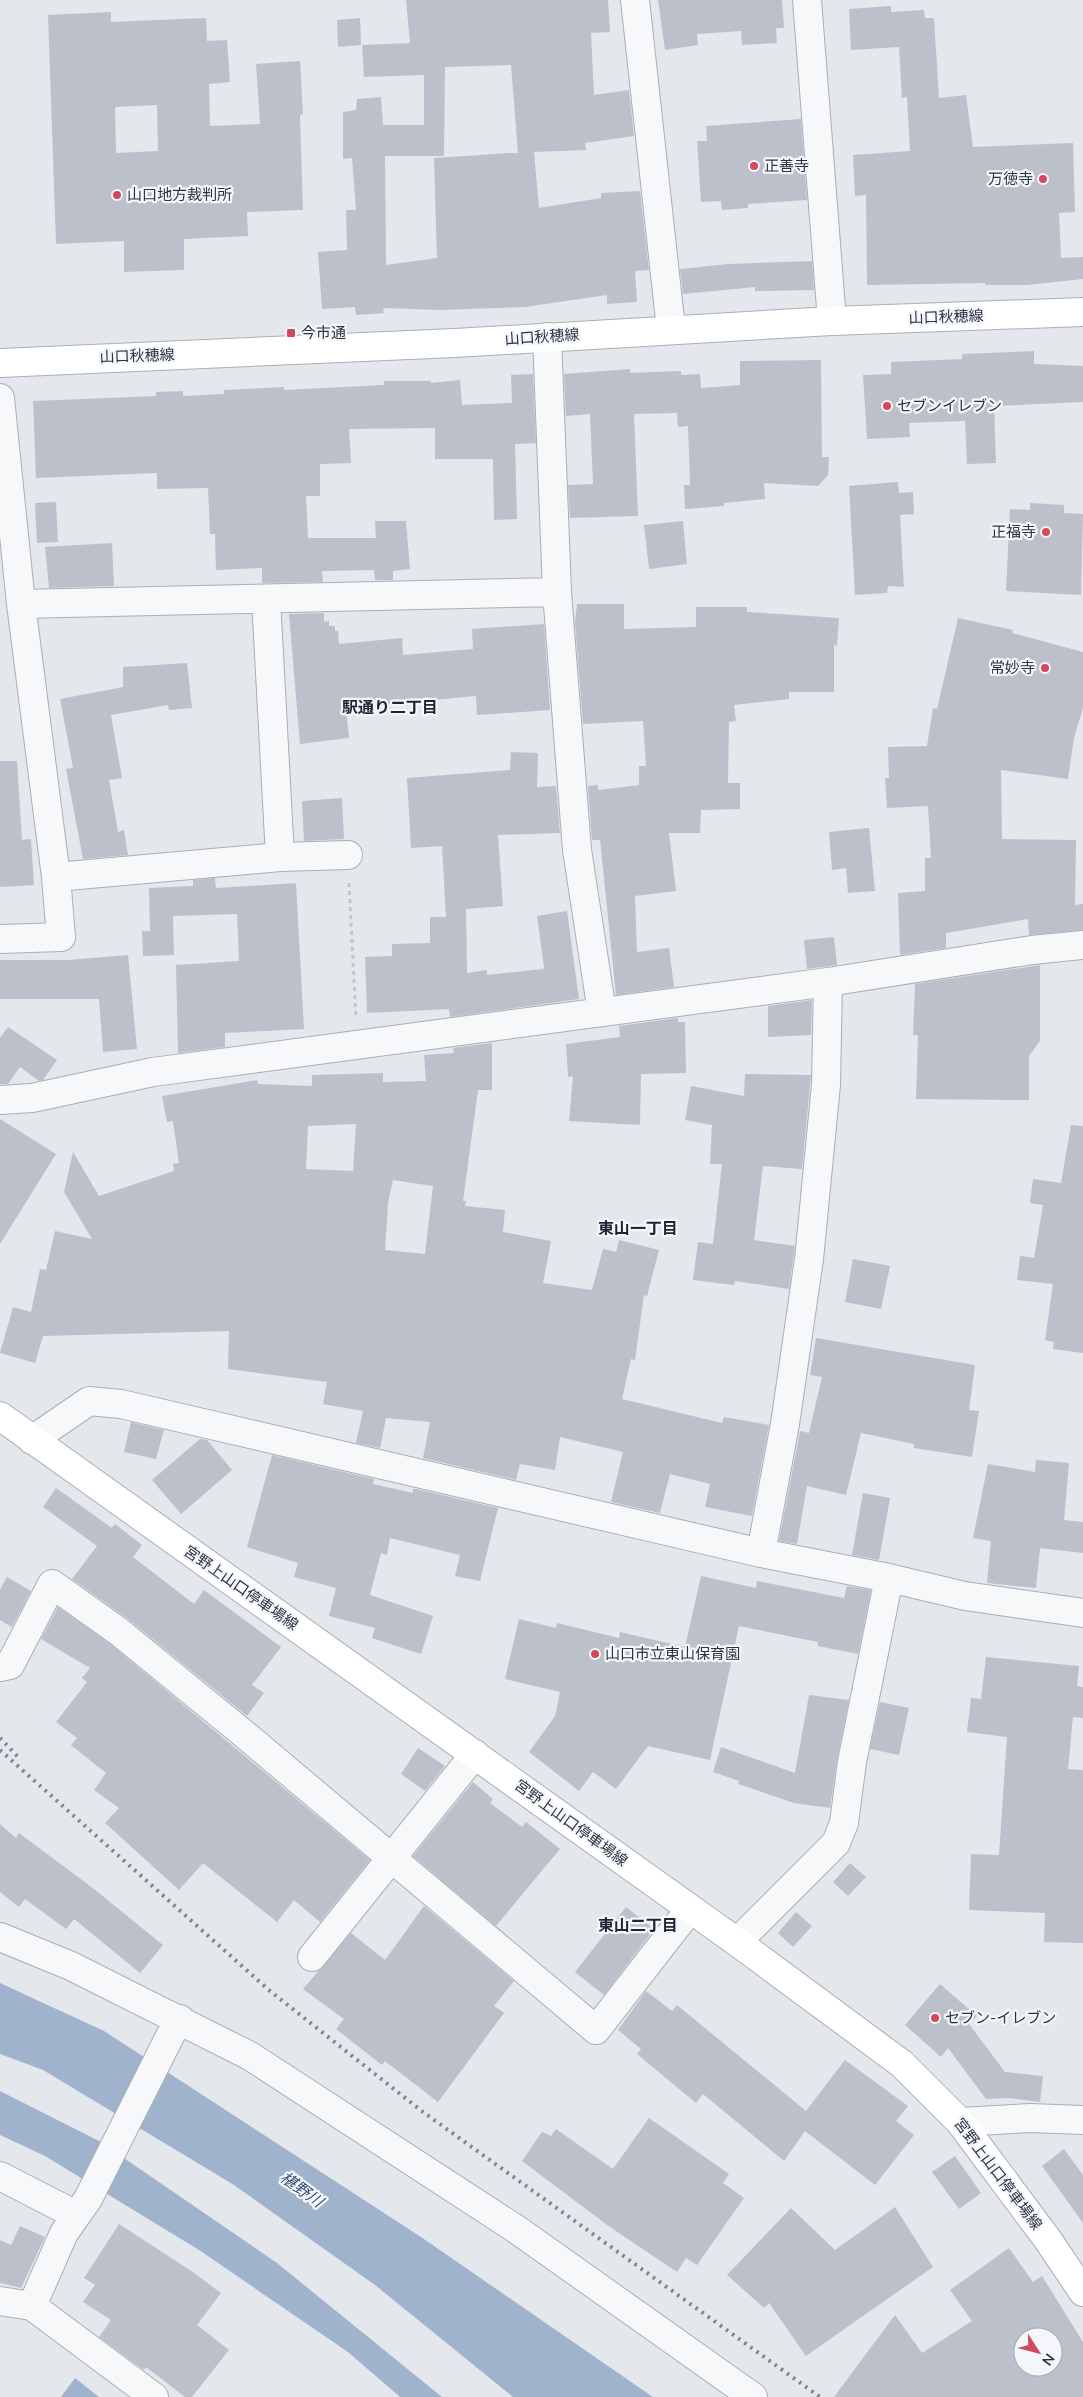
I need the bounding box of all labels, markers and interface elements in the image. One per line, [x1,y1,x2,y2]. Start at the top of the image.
place label: 正善寺 [764,156,809,176]
marker: 正善寺 [748,160,760,172]
place label: 万徳寺 [988,169,1033,189]
marker: 万徳寺 [1037,173,1049,185]
place label: 山口地方裁判所 [127,185,232,205]
marker: 山口地方裁判所 [111,189,123,201]
street label: 山口秋穂線 [908,306,984,328]
place label: 今市通 [301,323,346,343]
street label: 山口秋穂線 [504,324,580,350]
marker: 今市通 [285,327,297,339]
street label: 山口秋穂線 [99,345,175,367]
place label: セブンイレブン [897,396,1002,416]
marker: セブンイレブン [881,400,893,412]
place label: 正福寺 [991,522,1036,542]
marker: 正福寺 [1040,526,1052,538]
place label: 常妙寺 [990,658,1035,678]
marker: 常妙寺 [1039,662,1051,674]
district label: 駅通り二丁目 [342,697,438,719]
district label: 東山一丁目 [598,1218,678,1240]
street label: 宮野上山口停車場線 [180,1541,302,1635]
place label: 山口市立東山保育園 [605,1644,740,1664]
marker: 山口市立東山保育園 [589,1648,601,1660]
street label: 宮野上山口停車場線 [511,1775,631,1871]
district label: 東山二丁目 [598,1915,678,1937]
place label: セブン-イレブン [945,2008,1056,2028]
marker: セブン-イレブン [929,2012,941,2024]
street label: 宮野上山口停車場線 [949,2114,1047,2234]
water label: 椹野川 [276,2167,329,2214]
north arrow [1013,2327,1063,2377]
text: N [1037,2350,1059,2369]

